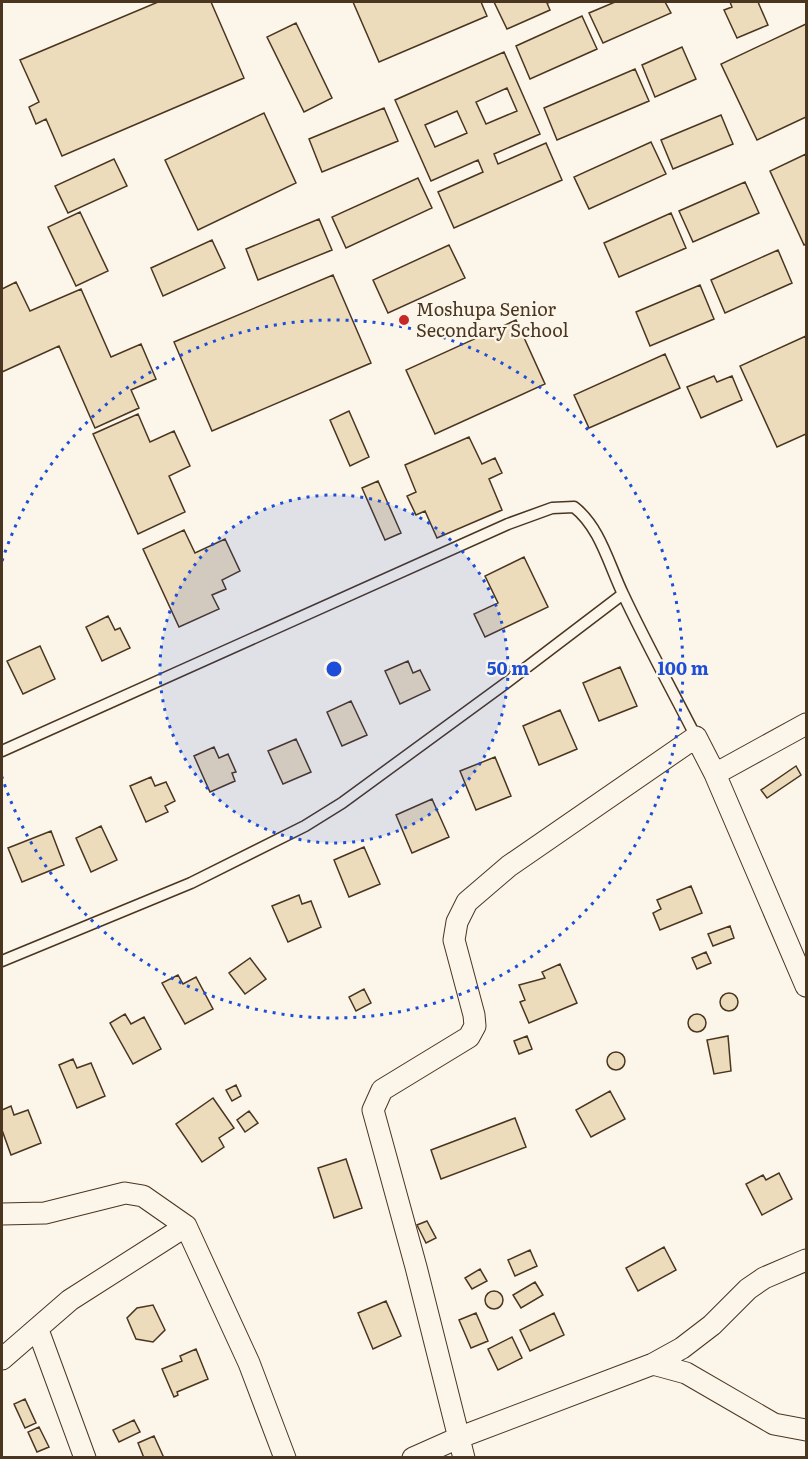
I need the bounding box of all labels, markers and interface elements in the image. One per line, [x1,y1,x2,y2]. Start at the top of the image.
place label: Moshupa Senior Secondary School [416,295,568,343]
marker: Moshupa Senior Secondary School [397,313,411,327]
text: 50 m [487,654,529,681]
text: 100 m [657,654,709,681]
centre of rings [324,659,344,679]

